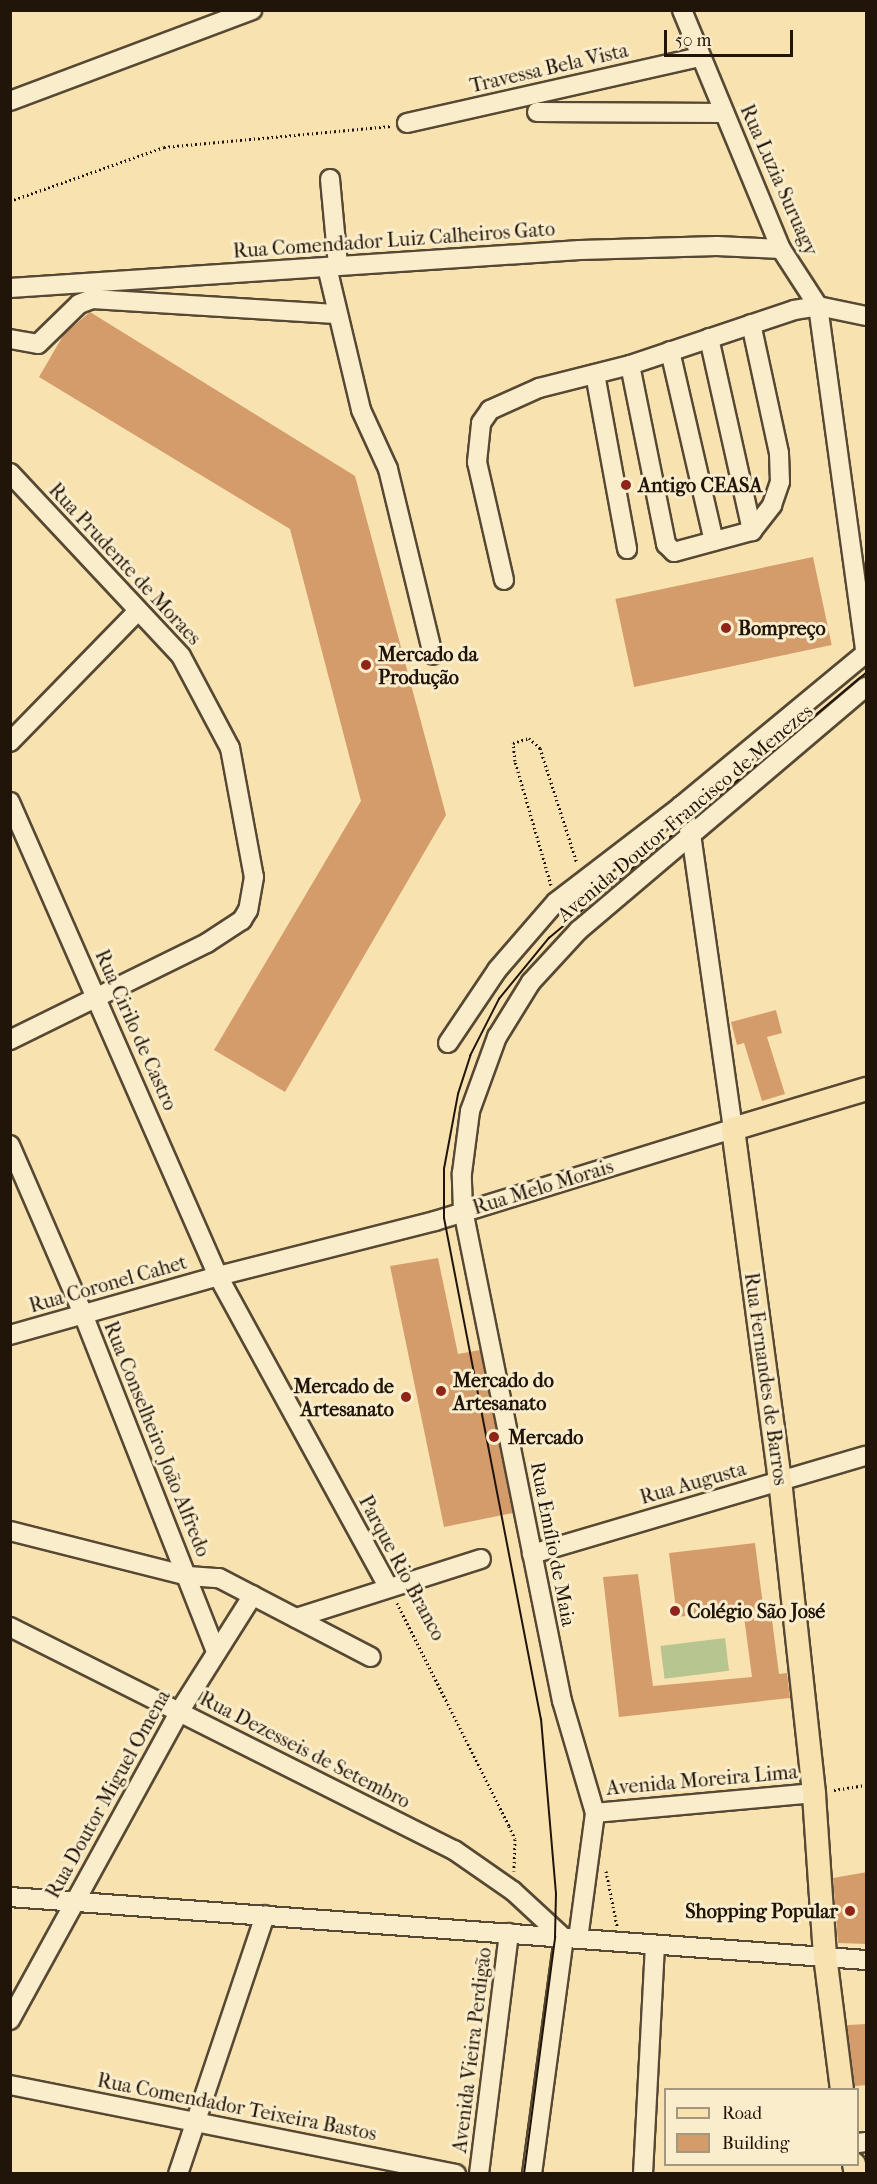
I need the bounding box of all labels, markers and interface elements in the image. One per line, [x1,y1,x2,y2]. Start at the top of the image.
scale bar [667,18,796,56]
text: 50 m [675,30,711,51]
street label: Travessa Bela Vista [467,38,631,98]
street label: Rua Luzia Suruagy [735,101,823,259]
street label: Rua Comendador Luiz Calheiros Gato [232,217,556,263]
place label: Antigo CEASA [638,473,762,497]
street label: Rua Prudente de Moraes [44,478,206,650]
marker: Antigo CEASA [619,478,633,492]
place label: Bompreço [738,616,826,640]
marker: Bompreço [719,621,733,635]
place label: Mercado da Produção [378,642,478,689]
marker: Mercado da Produção [359,658,373,672]
street label: Avenida Doutor Francisco de Menezes [552,699,818,927]
street label: Rua Cirilo de Castro [90,946,182,1114]
street label: Rua Melo Morais [470,1154,616,1220]
street label: Rua Coronel Cahet [26,1250,190,1318]
street label: Rua Fernandes de Barros [739,1271,793,1487]
street label: Rua Conselheiro João Alfredo [99,1318,215,1560]
place label: Mercado do Artesanato [453,1368,554,1415]
place label: Mercado de Artesanato [293,1374,394,1421]
marker: Mercado do Artesanato [434,1384,448,1398]
marker: Mercado de Artesanato [399,1390,413,1404]
place label: Mercado [508,1425,583,1449]
marker: Mercado [485,1428,503,1446]
street label: Rua Augusta [637,1456,749,1510]
street label: Rua Emílio de Maia [525,1460,581,1628]
street label: Parque Rio Branco [354,1491,450,1645]
place label: Colégio São José [687,1599,825,1623]
marker: Colégio São José [668,1604,682,1618]
street label: Rua Doutor Miguel Omena [41,1686,175,1902]
street label: Rua Dezesseis de Setembro [196,1686,414,1814]
street label: Avenida Moreira Lima [605,1760,799,1800]
place label: Shopping Popular [685,1899,838,1923]
marker: Shopping Popular [843,1904,857,1918]
street label: Avenida Vieira Perdigão [447,1946,497,2154]
street label: Rua Comendador Teixeira Bastos [95,2068,379,2146]
legend [664,2088,859,2166]
text: Road [722,2103,762,2124]
text: Building [722,2133,789,2154]

